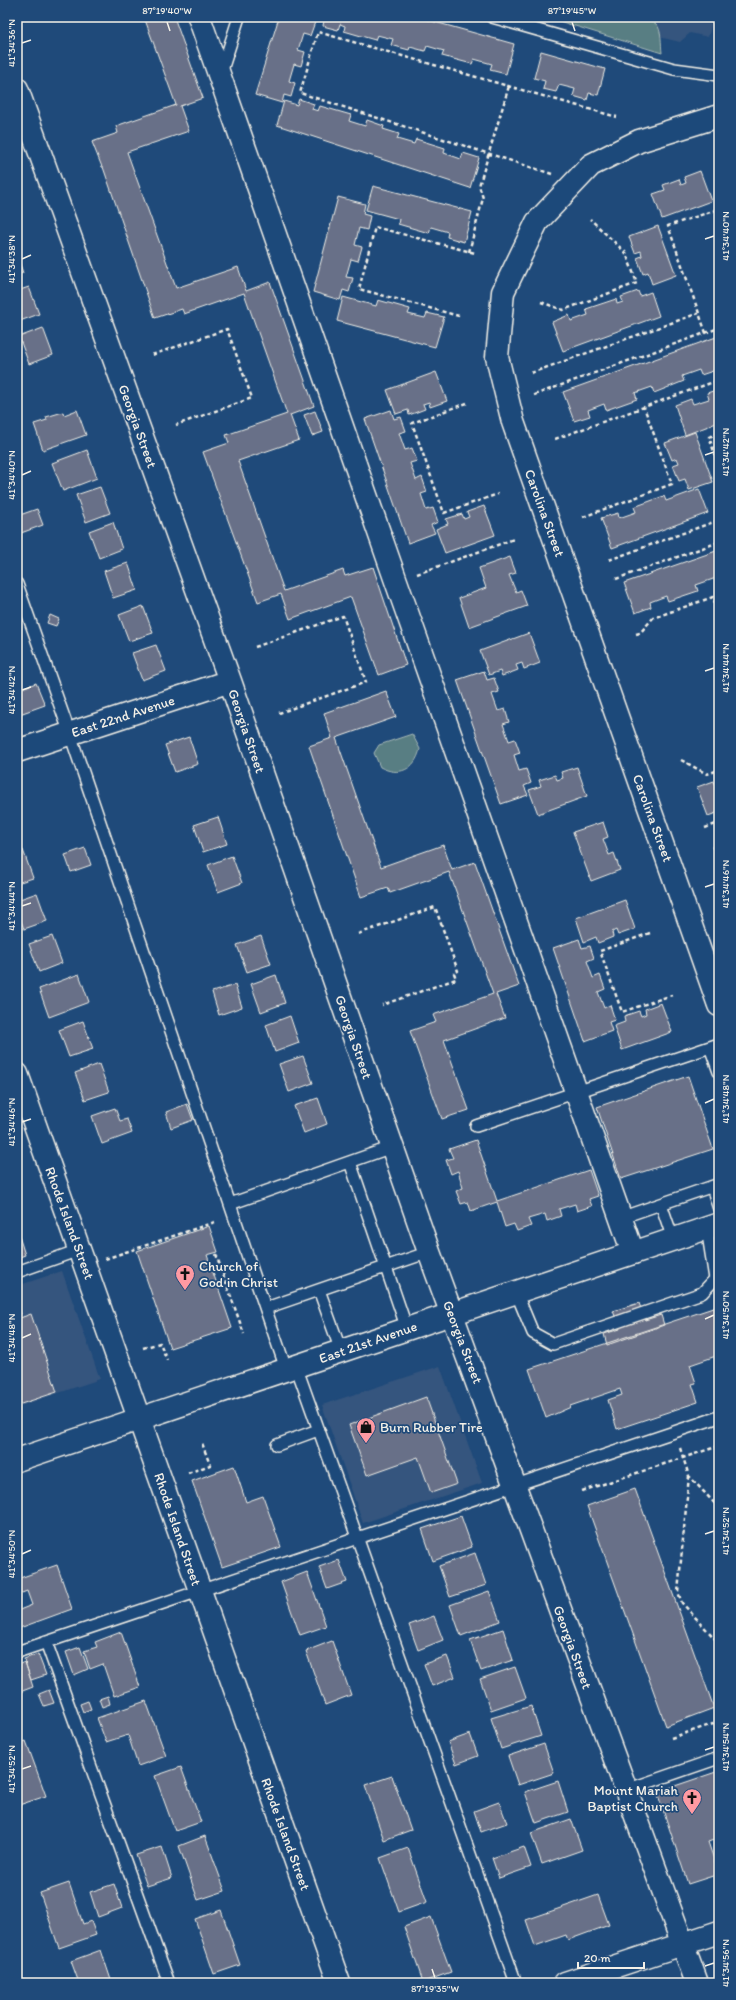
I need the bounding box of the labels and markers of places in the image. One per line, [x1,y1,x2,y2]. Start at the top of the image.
place label: Church of God in Christ [199,1258,278,1291]
church icon: Church of God in Christ [174,1263,196,1291]
shop icon: Burn Rubber Tire [355,1416,377,1444]
place label: Burn Rubber Tire [380,1419,483,1436]
place label: Mount Mariah Baptist Church [588,1782,678,1815]
church icon: Mount Mariah Baptist Church [681,1787,703,1815]

